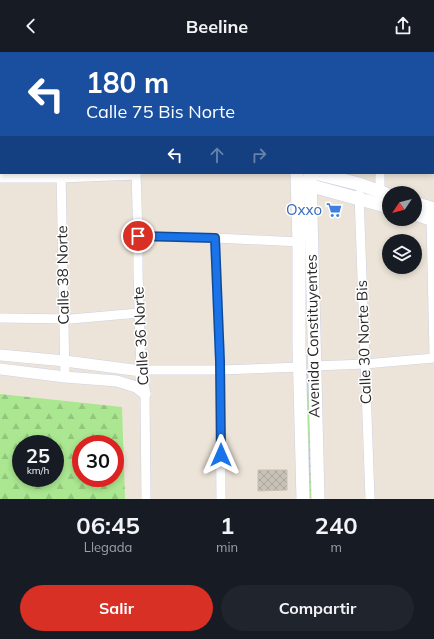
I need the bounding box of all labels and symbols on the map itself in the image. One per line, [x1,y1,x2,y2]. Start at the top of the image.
north arrow [382,186,422,226]
place label: Oxxo [286,200,322,219]
supermarket icon: Oxxo [325,201,343,219]
pin [121,219,155,253]
street label: Calle 38 Norte [52,225,73,325]
street label: Avenida Constituyentes [302,254,323,418]
street label: Calle 30 Norte Bis [352,280,375,404]
street label: Calle 36 Norte [128,286,153,386]
position arrow [200,434,242,476]
speed limit sign: 30 [72,435,124,487]

